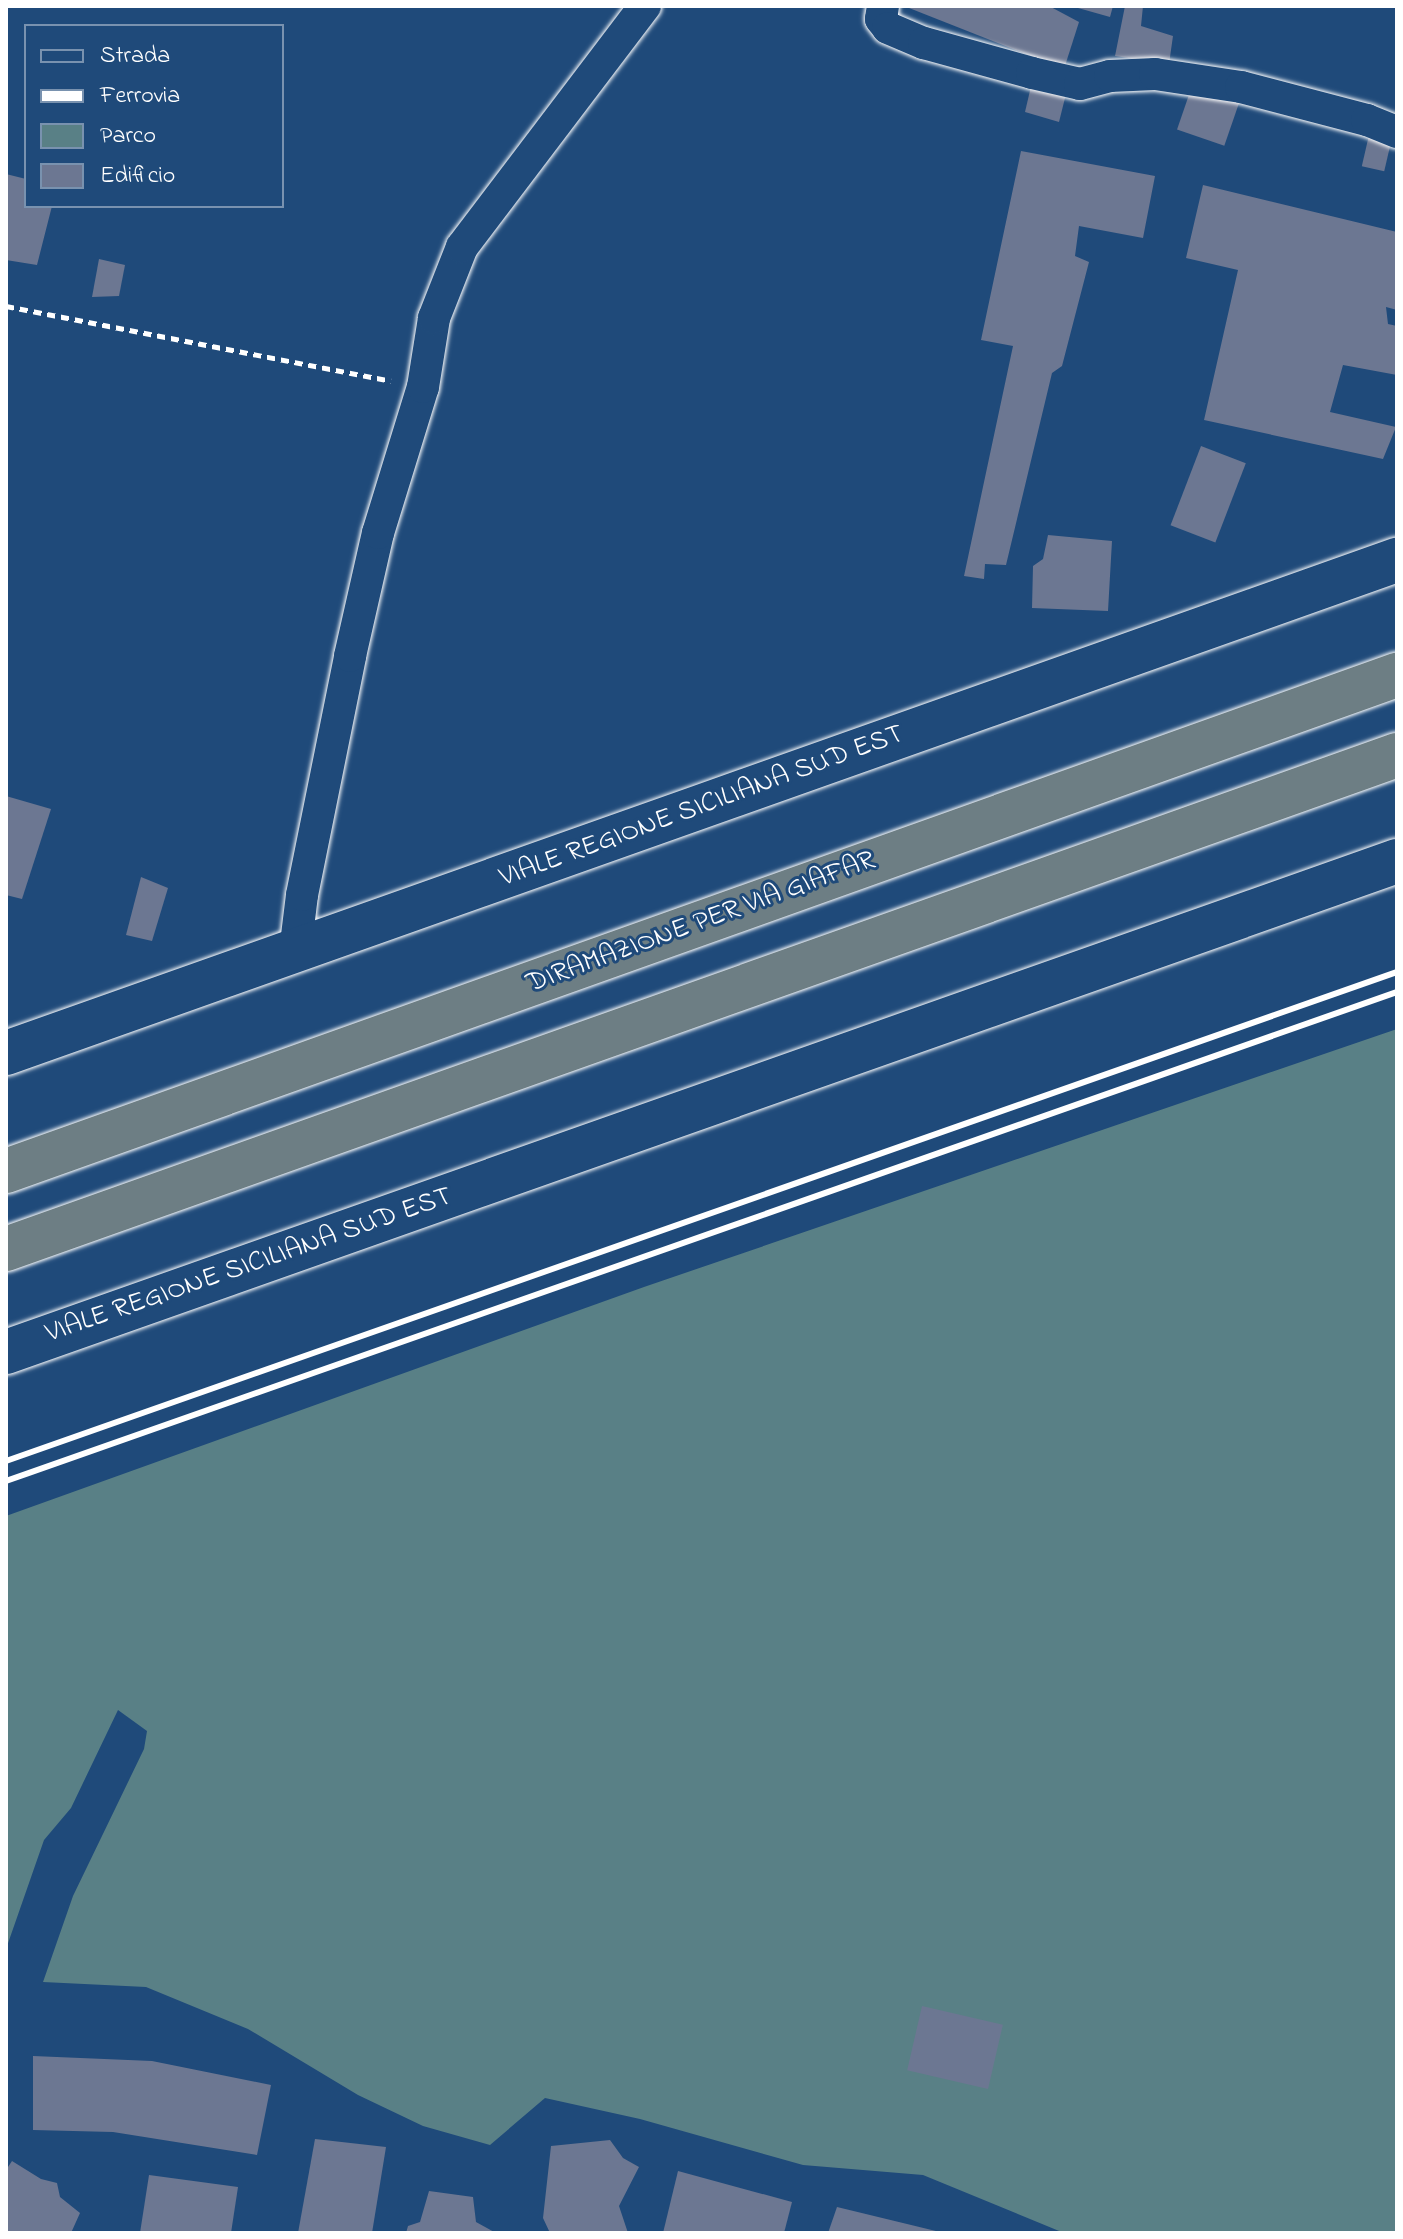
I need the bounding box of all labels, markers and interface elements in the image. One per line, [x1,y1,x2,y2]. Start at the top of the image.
legend [24,24,284,208]
text: Strada [100,39,170,74]
text: Ferrovia [100,79,180,114]
text: Parco [100,119,156,154]
text: Edificio [100,159,175,194]
street label: VIALE REGIONE SICILIANA SUD EST [496,718,908,896]
street label: DIRAMAZIONE PER VIA GIAFAR [522,844,880,1002]
street label: VIALE REGIONE SICILIANA SUD EST [42,1181,456,1351]

